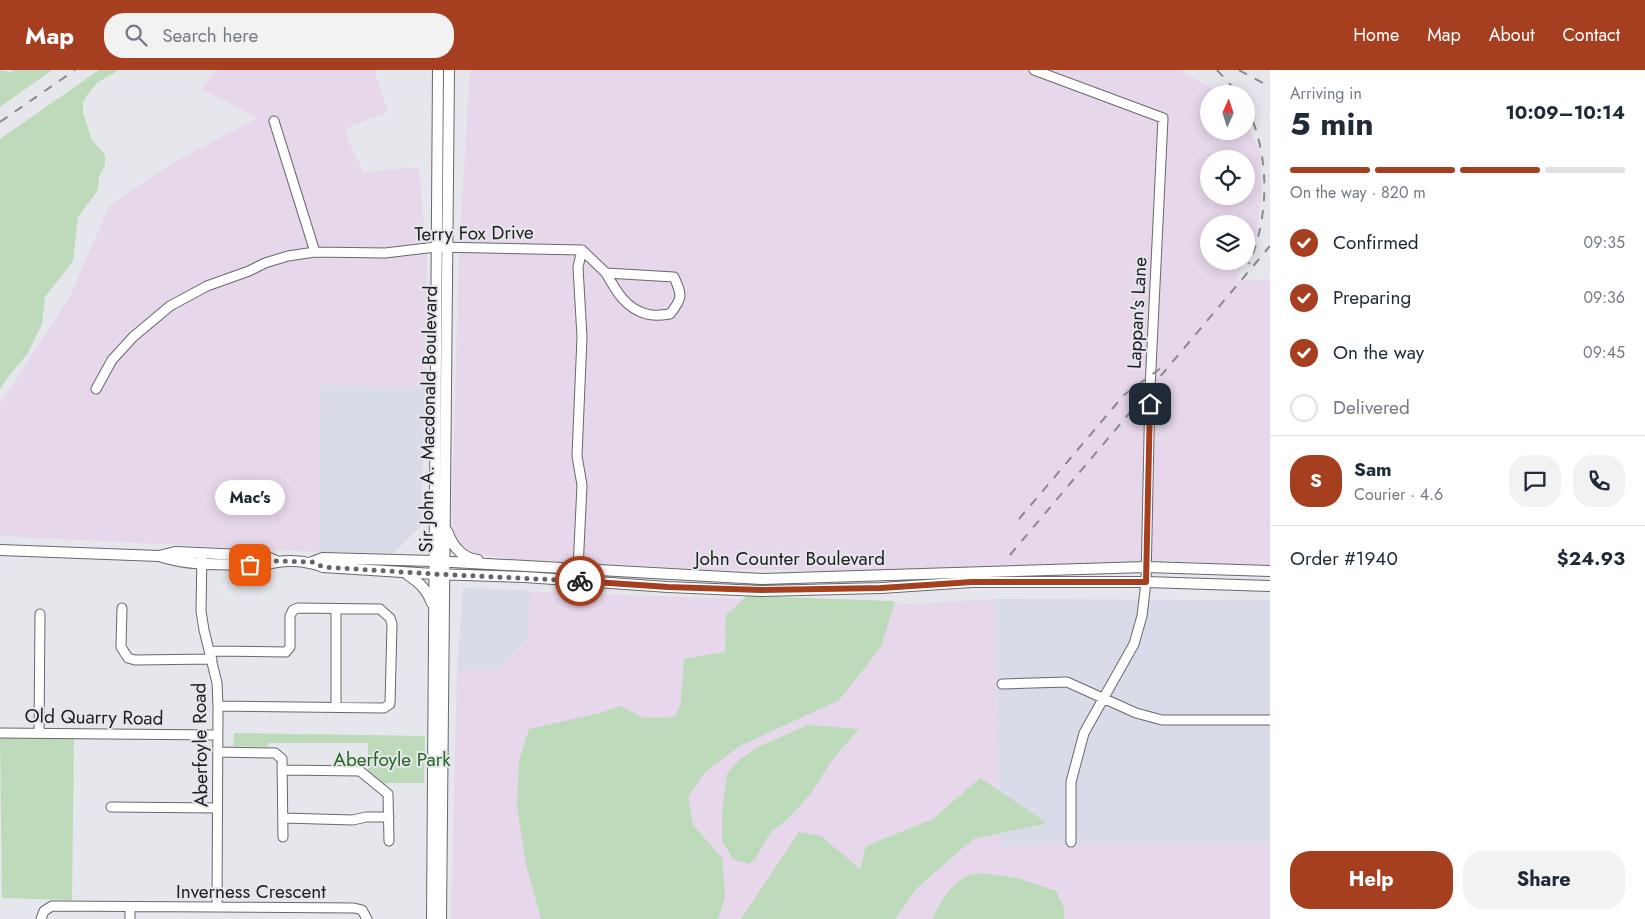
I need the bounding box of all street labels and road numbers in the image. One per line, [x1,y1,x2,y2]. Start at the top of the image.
street label: Terry Fox Drive [414,218,534,248]
street label: Lappan's Lane [1121,256,1153,370]
street label: Sir John A. Macdonald Boulevard [412,285,444,553]
street label: John Counter Boulevard [692,545,885,572]
street label: Aberfoyle Road [185,683,215,807]
street label: Old Quarry Road [24,702,164,732]
street label: Inverness Crescent [176,878,326,905]

